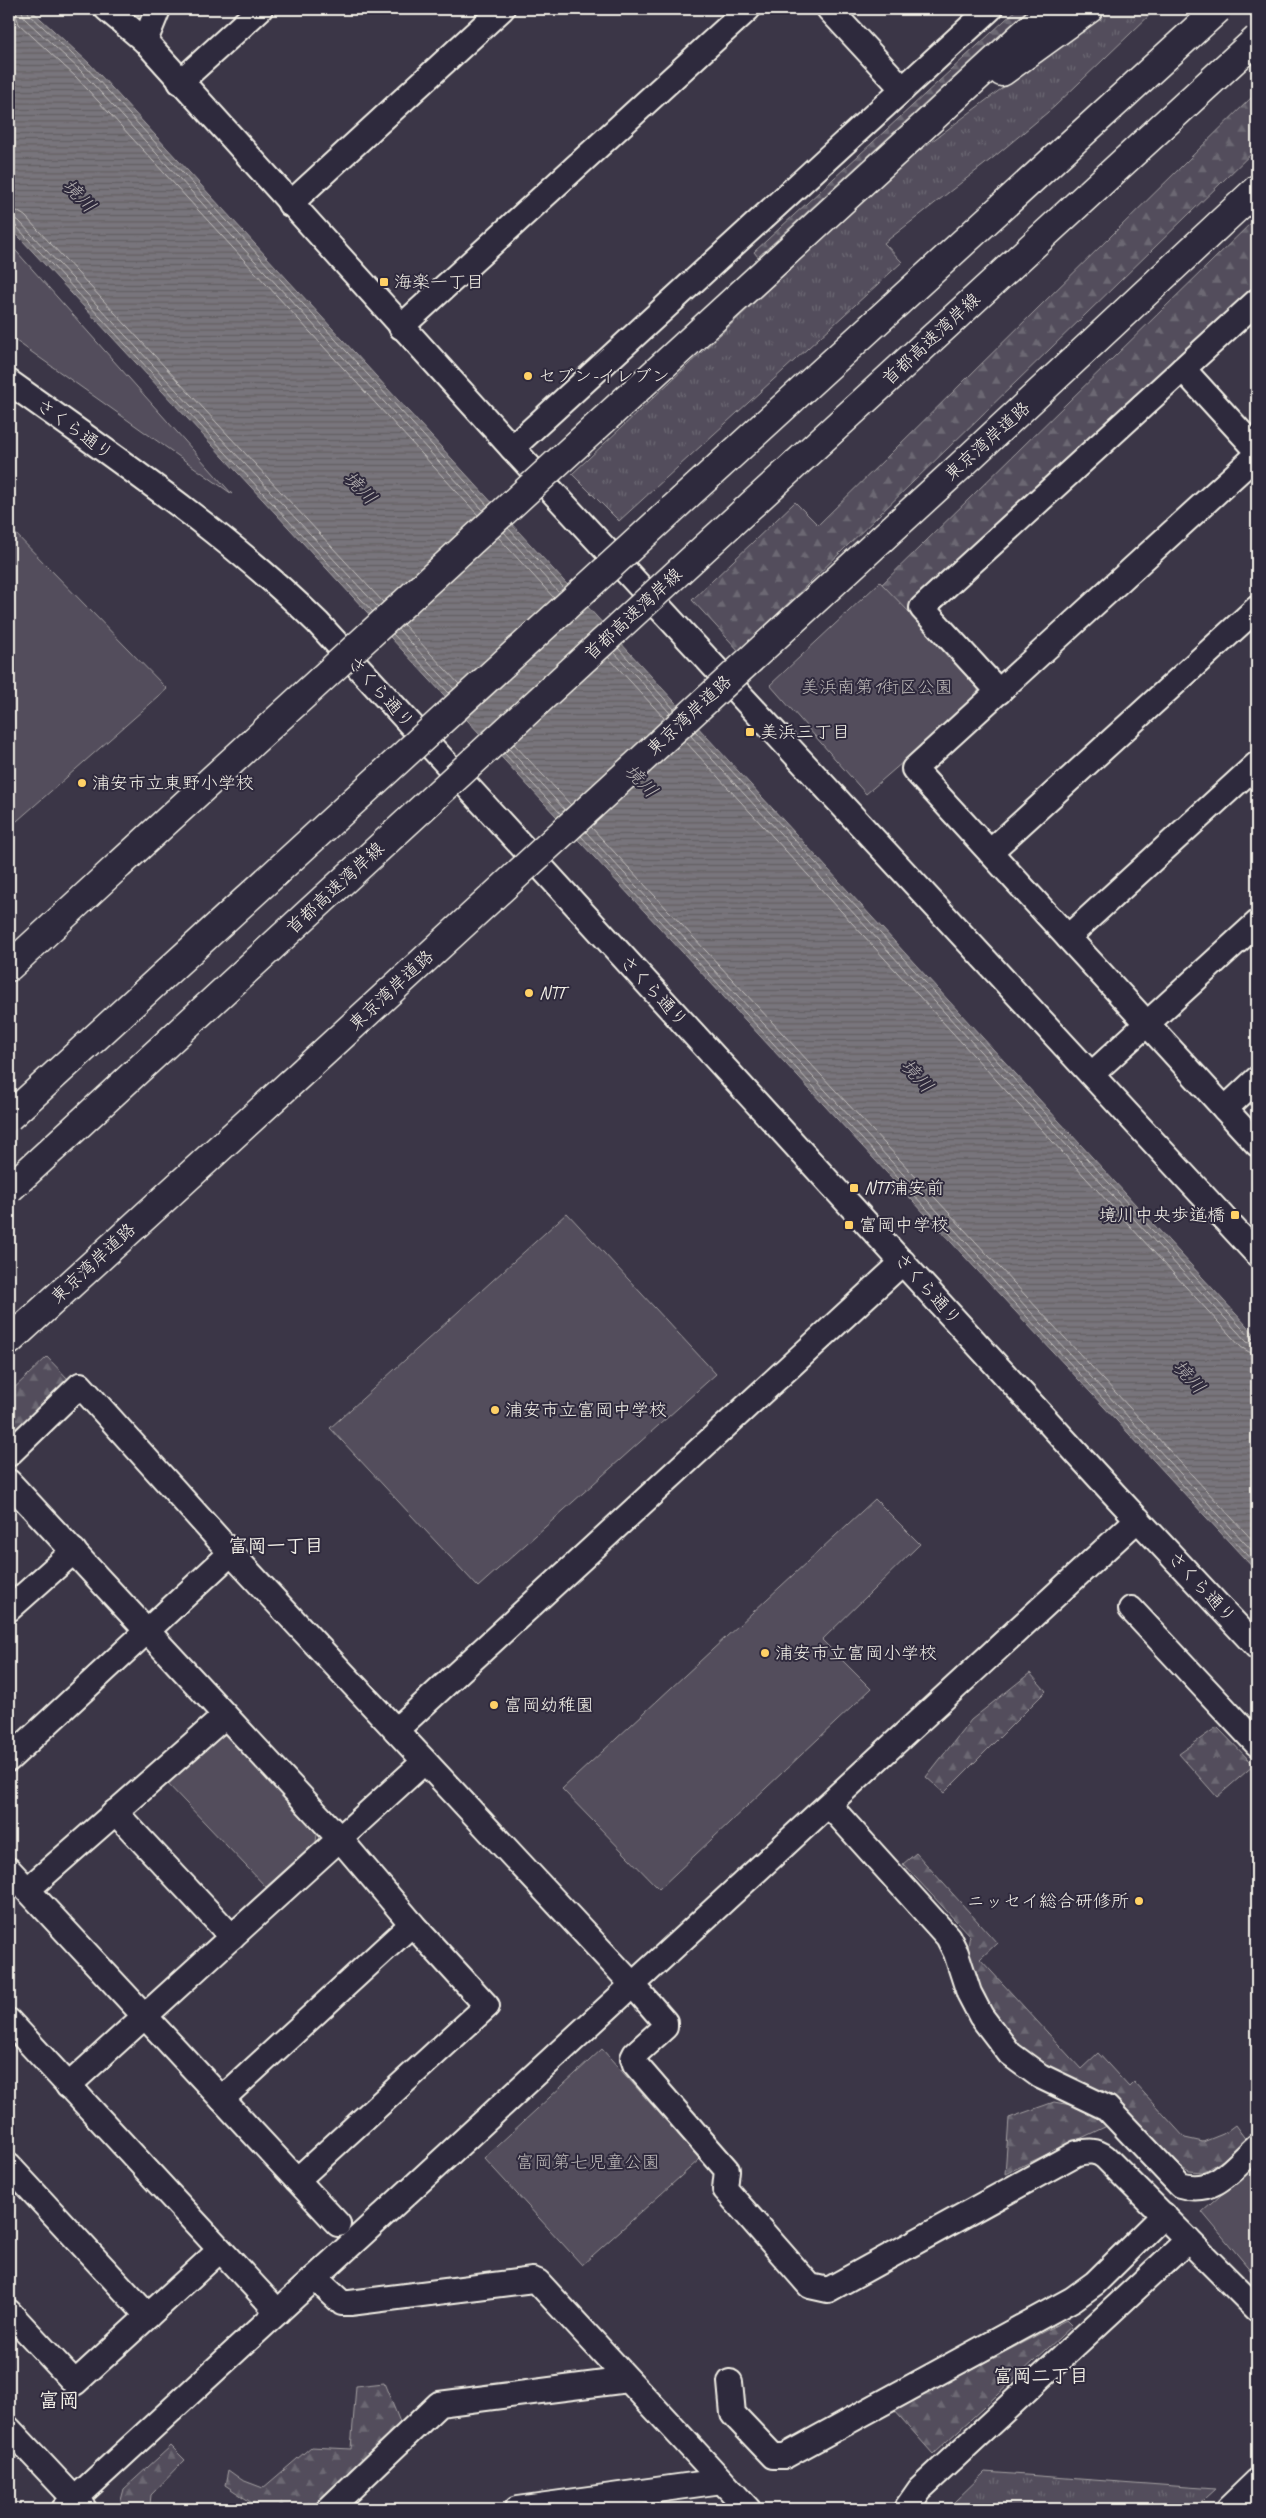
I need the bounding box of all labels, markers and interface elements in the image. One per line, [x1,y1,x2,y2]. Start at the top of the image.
water label: 境川 [57,174,101,218]
place label: 海楽一丁目 [394,271,484,293]
marker: 海楽一丁目 [378,276,390,288]
street label: 首都高速湾岸線 [877,288,985,390]
place label: セブン-イレブン [538,365,670,387]
marker: セブン-イレブン [522,370,534,382]
street label: さくら通り [32,394,118,464]
street label: 東京湾岸道路 [940,397,1034,485]
water label: 境川 [338,466,382,510]
street label: 首都高速湾岸線 [579,563,687,665]
street label: さくら通り [343,651,419,733]
street label: 東京湾岸道路 [642,670,736,760]
park label: 美浜南第1街区公園 [801,676,953,698]
place label: 美浜三丁目 [760,721,850,743]
marker: 美浜三丁目 [744,726,756,738]
water label: 境川 [619,759,663,803]
place label: 浦安市立東野小学校 [92,772,254,794]
marker: 浦安市立東野小学校 [76,777,88,789]
street label: 首都高速湾岸線 [281,837,389,939]
street label: 東京湾岸道路 [344,945,438,1035]
street label: さくら通り [615,951,693,1031]
place label: NTT [539,982,570,1004]
marker: NTT [523,987,535,999]
water label: 境川 [895,1054,939,1098]
place label: NTT浦安前 [864,1177,944,1199]
marker: NTT浦安前 [848,1182,860,1194]
place label: 境川中央歩道橋 [1099,1204,1225,1226]
marker: 境川中央歩道橋 [1229,1209,1241,1221]
place label: 富岡中学校 [859,1214,949,1236]
street label: 東京湾岸道路 [46,1218,140,1308]
marker: 富岡中学校 [843,1219,855,1231]
street label: さくら通り [890,1248,966,1330]
water label: 境川 [1167,1355,1211,1399]
place label: 浦安市立富岡中学校 [505,1399,667,1421]
marker: 浦安市立富岡中学校 [489,1404,501,1416]
district label: 富岡一丁目 [228,1534,324,1558]
street label: さくら通り [1163,1547,1241,1627]
place label: 浦安市立富岡小学校 [775,1642,937,1664]
marker: 浦安市立富岡小学校 [759,1647,771,1659]
place label: 富岡幼稚園 [504,1694,594,1716]
marker: 富岡幼稚園 [488,1699,500,1711]
place label: ニッセイ総合研修所 [967,1890,1129,1912]
marker: ニッセイ総合研修所 [1133,1895,1145,1907]
park label: 富岡第七児童公園 [516,2151,660,2173]
district label: 富岡二丁目 [993,2364,1089,2388]
district label: 富岡 [39,2388,79,2413]

